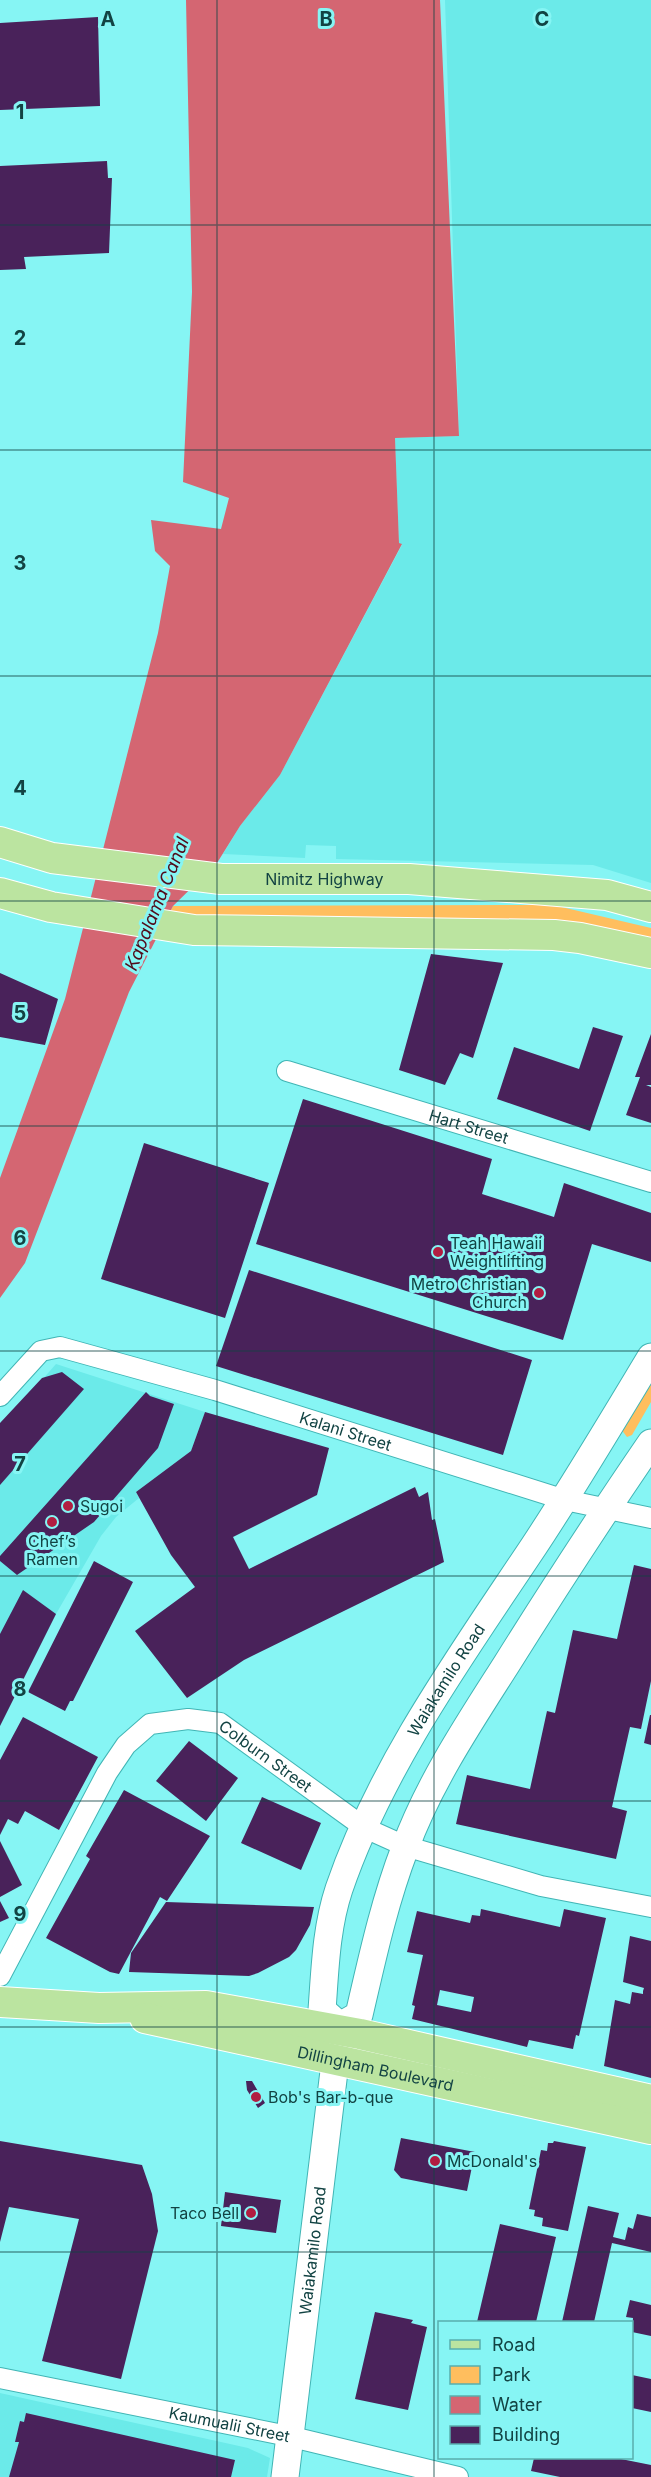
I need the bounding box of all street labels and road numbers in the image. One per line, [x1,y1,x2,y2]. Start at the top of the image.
street label: Nimitz Highway [265,869,383,889]
street label: Hart Street [427,1105,511,1148]
street label: Kalani Street [297,1407,394,1455]
street label: Waiakamilo Road [403,1620,489,1740]
street label: Colburn Street [215,1716,316,1796]
street label: Dillingham Boulevard [296,2042,455,2095]
street label: Waiakamilo Road [295,2185,330,2316]
street label: Kaumualii Street [167,2402,292,2446]

